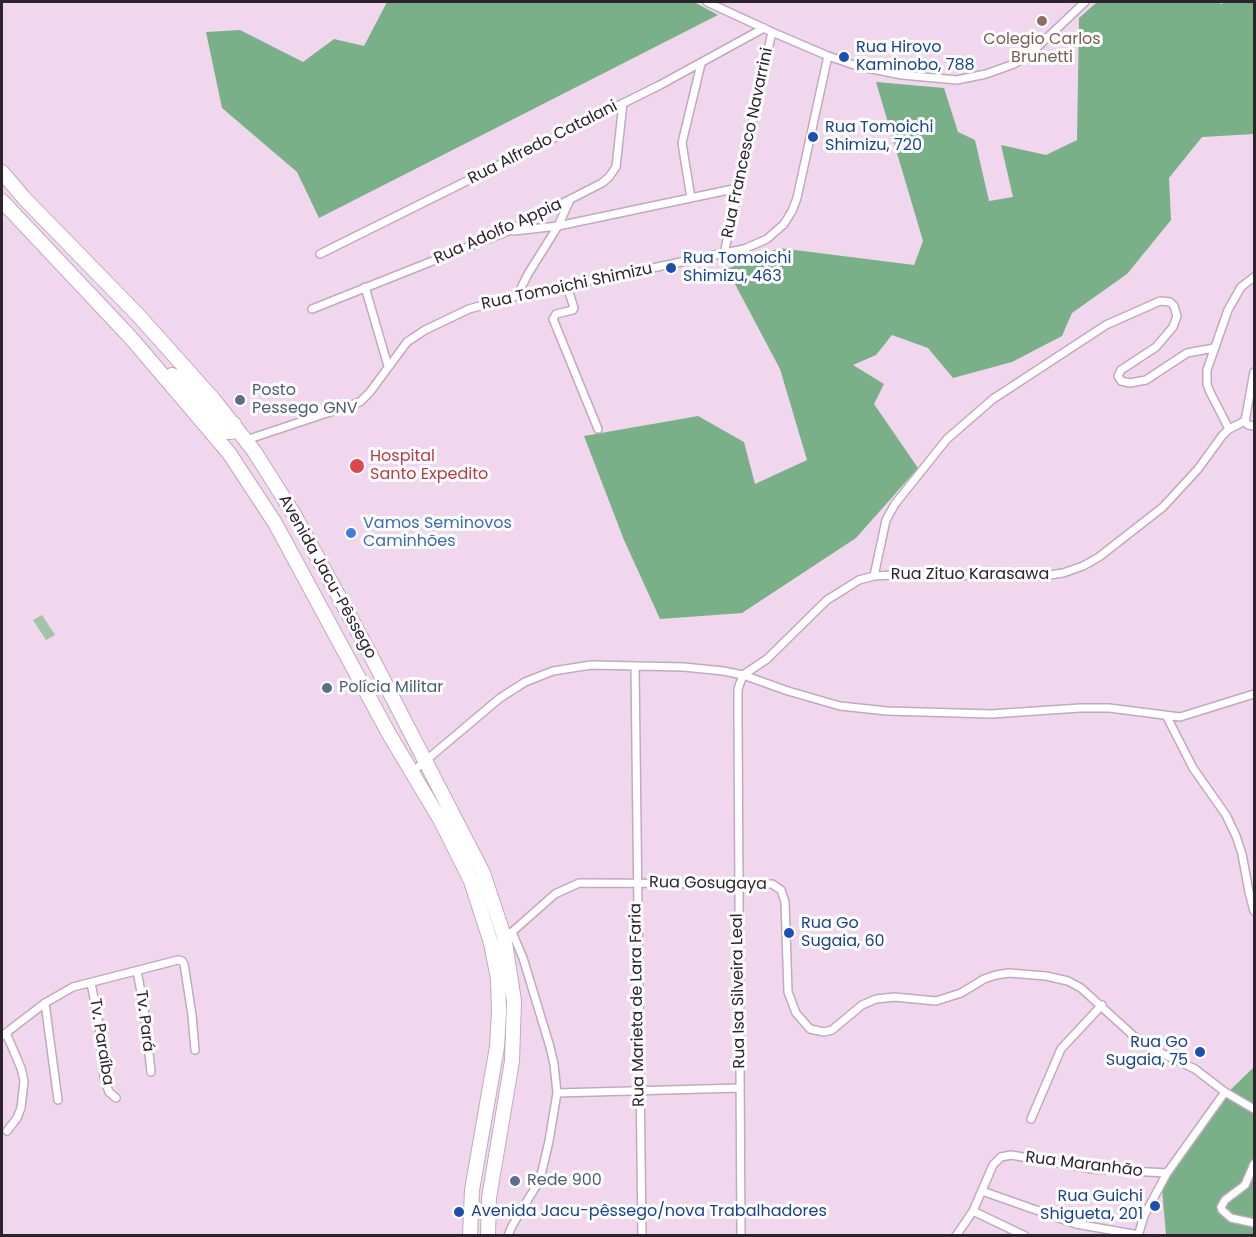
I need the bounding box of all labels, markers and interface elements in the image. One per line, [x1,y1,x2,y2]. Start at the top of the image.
marker: Colegio Carlos Brunetti [1035,14,1049,28]
place label: Colegio Carlos Brunetti [983,30,1101,68]
place label: Rua Hirovo Kaminobo, 788 [856,38,975,76]
street label: Rua Francesco Navarrini [718,46,778,240]
marker: Rua Hirovo Kaminobo, 788 [837,50,851,64]
street label: Rua Alfredo Catalani [465,97,621,189]
place label: Rua Tomoichi Shimizu, 720 [825,118,933,156]
marker: Rua Tomoichi Shimizu, 720 [806,130,820,144]
street label: Rua Adolfo Appia [431,195,565,269]
place label: Rua Tomoichi Shimizu, 463 [683,249,791,287]
street label: Rua Tomoichi Shimizu [480,259,654,315]
marker: Rua Tomoichi Shimizu, 463 [664,261,678,275]
place label: Posto Pessego GNV [252,381,358,419]
marker: Posto Pessego GNV [233,393,247,407]
place label: Hospital Santo Expedito [370,447,488,485]
marker: Hospital Santo Expedito [348,457,366,475]
street label: Avenida Jacu-Pêssego [274,492,380,662]
place label: Vamos Seminovos Caminhões [363,514,512,552]
marker: Vamos Seminovos Caminhões [344,526,358,540]
street label: Rua Zituo Karasawa [891,565,1049,585]
place label: Polícia Militar [339,678,443,698]
marker: Polícia Militar [320,681,334,695]
street label: Rua Gosugaya [649,873,767,895]
street label: Rua Marieta de Lara Faria [627,903,649,1107]
street label: Rua Isa Silveira Leal [728,913,750,1069]
place label: Rua Go Sugaia, 60 [801,914,885,952]
marker: Rua Go Sugaia, 60 [782,926,796,940]
street label: Tv. Pará [131,989,157,1053]
street label: Tv. Paraíba [85,997,117,1087]
place label: Rua Go Sugaia, 75 [1106,1033,1188,1071]
marker: Rua Go Sugaia, 75 [1193,1045,1207,1059]
street label: Rua Maranhão [1024,1148,1144,1182]
place label: Rede 900 [527,1171,602,1191]
marker: Rede 900 [508,1174,522,1188]
place label: Rua Guichi Shigueta, 201 [1040,1187,1143,1225]
marker: Rua Guichi Shigueta, 201 [1148,1199,1162,1213]
place label: Avenida Jacu-pêssego/nova Trabalhadores [471,1202,827,1222]
marker: Avenida Jacu-pêssego/nova Trabalhadores [452,1205,466,1219]

